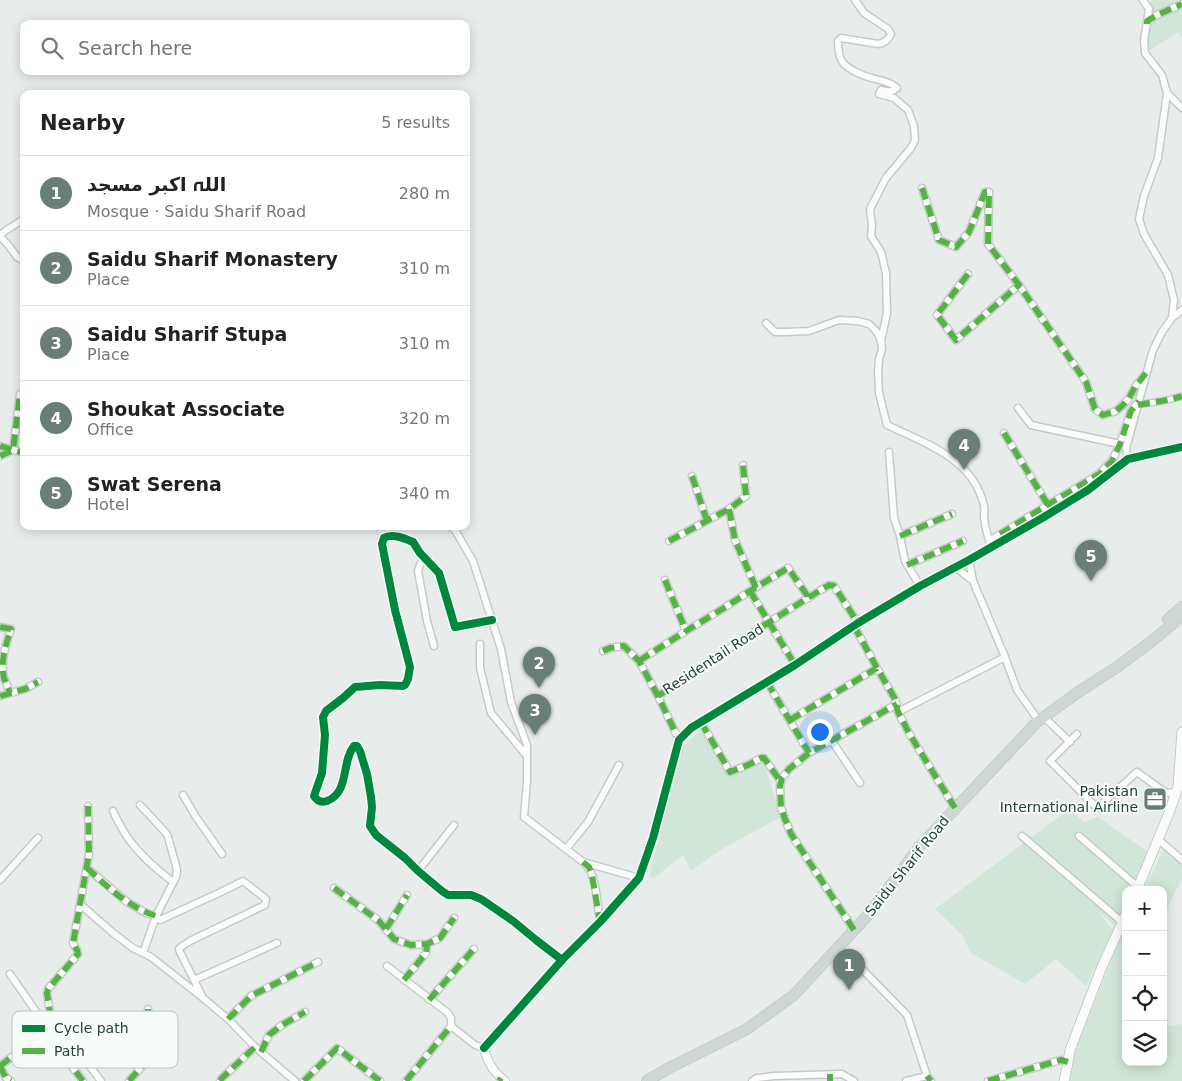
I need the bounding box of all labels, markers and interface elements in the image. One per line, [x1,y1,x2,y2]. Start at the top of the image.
search box [20,20,470,75]
icon: search [38,34,66,62]
text: Search here [78,37,192,59]
text: Nearby [40,111,125,135]
text: 5 results [381,113,450,132]
text: اللہ اکبر مسجد [87,173,226,195]
text: 1 [50,184,62,203]
text: 280 m [399,184,450,203]
text: Mosque · Saidu Sharif Road [87,202,306,221]
text: Saidu Sharif Monastery [87,248,338,270]
text: 2 [50,259,62,278]
text: 310 m [399,259,450,278]
text: Place [87,270,130,289]
text: Saidu Sharif Stupa [87,323,287,345]
text: 3 [50,334,62,353]
text: 310 m [399,334,450,353]
text: Place [87,345,130,364]
text: Shoukat Associate [87,398,285,420]
text: 4 [50,409,62,428]
text: 320 m [399,409,450,428]
text: Office [87,420,134,439]
pin: 4 [948,429,980,470]
text: Swat Serena [87,473,222,495]
text: 5 [50,484,62,503]
text: 340 m [399,484,450,503]
text: Hotel [87,495,129,514]
pin: 5 [1075,540,1107,581]
street label: Residentail Road [660,621,766,697]
pin: 2 [523,647,555,688]
pin: 3 [519,694,551,735]
your location [807,719,833,745]
place label: Pakistan International Airline [1000,783,1138,815]
office icon: Pakistan International Airline [1142,786,1168,812]
street label: Saidu Sharif Road [862,813,952,919]
map controls [1122,886,1167,1066]
button: + [1122,886,1167,931]
button: − [1122,931,1167,976]
pin: 1 [833,949,865,990]
button: locate [1122,976,1167,1021]
legend [12,1011,178,1068]
text: Cycle path [54,1020,129,1036]
button: layers [1122,1021,1167,1066]
text: Path [54,1043,85,1059]

